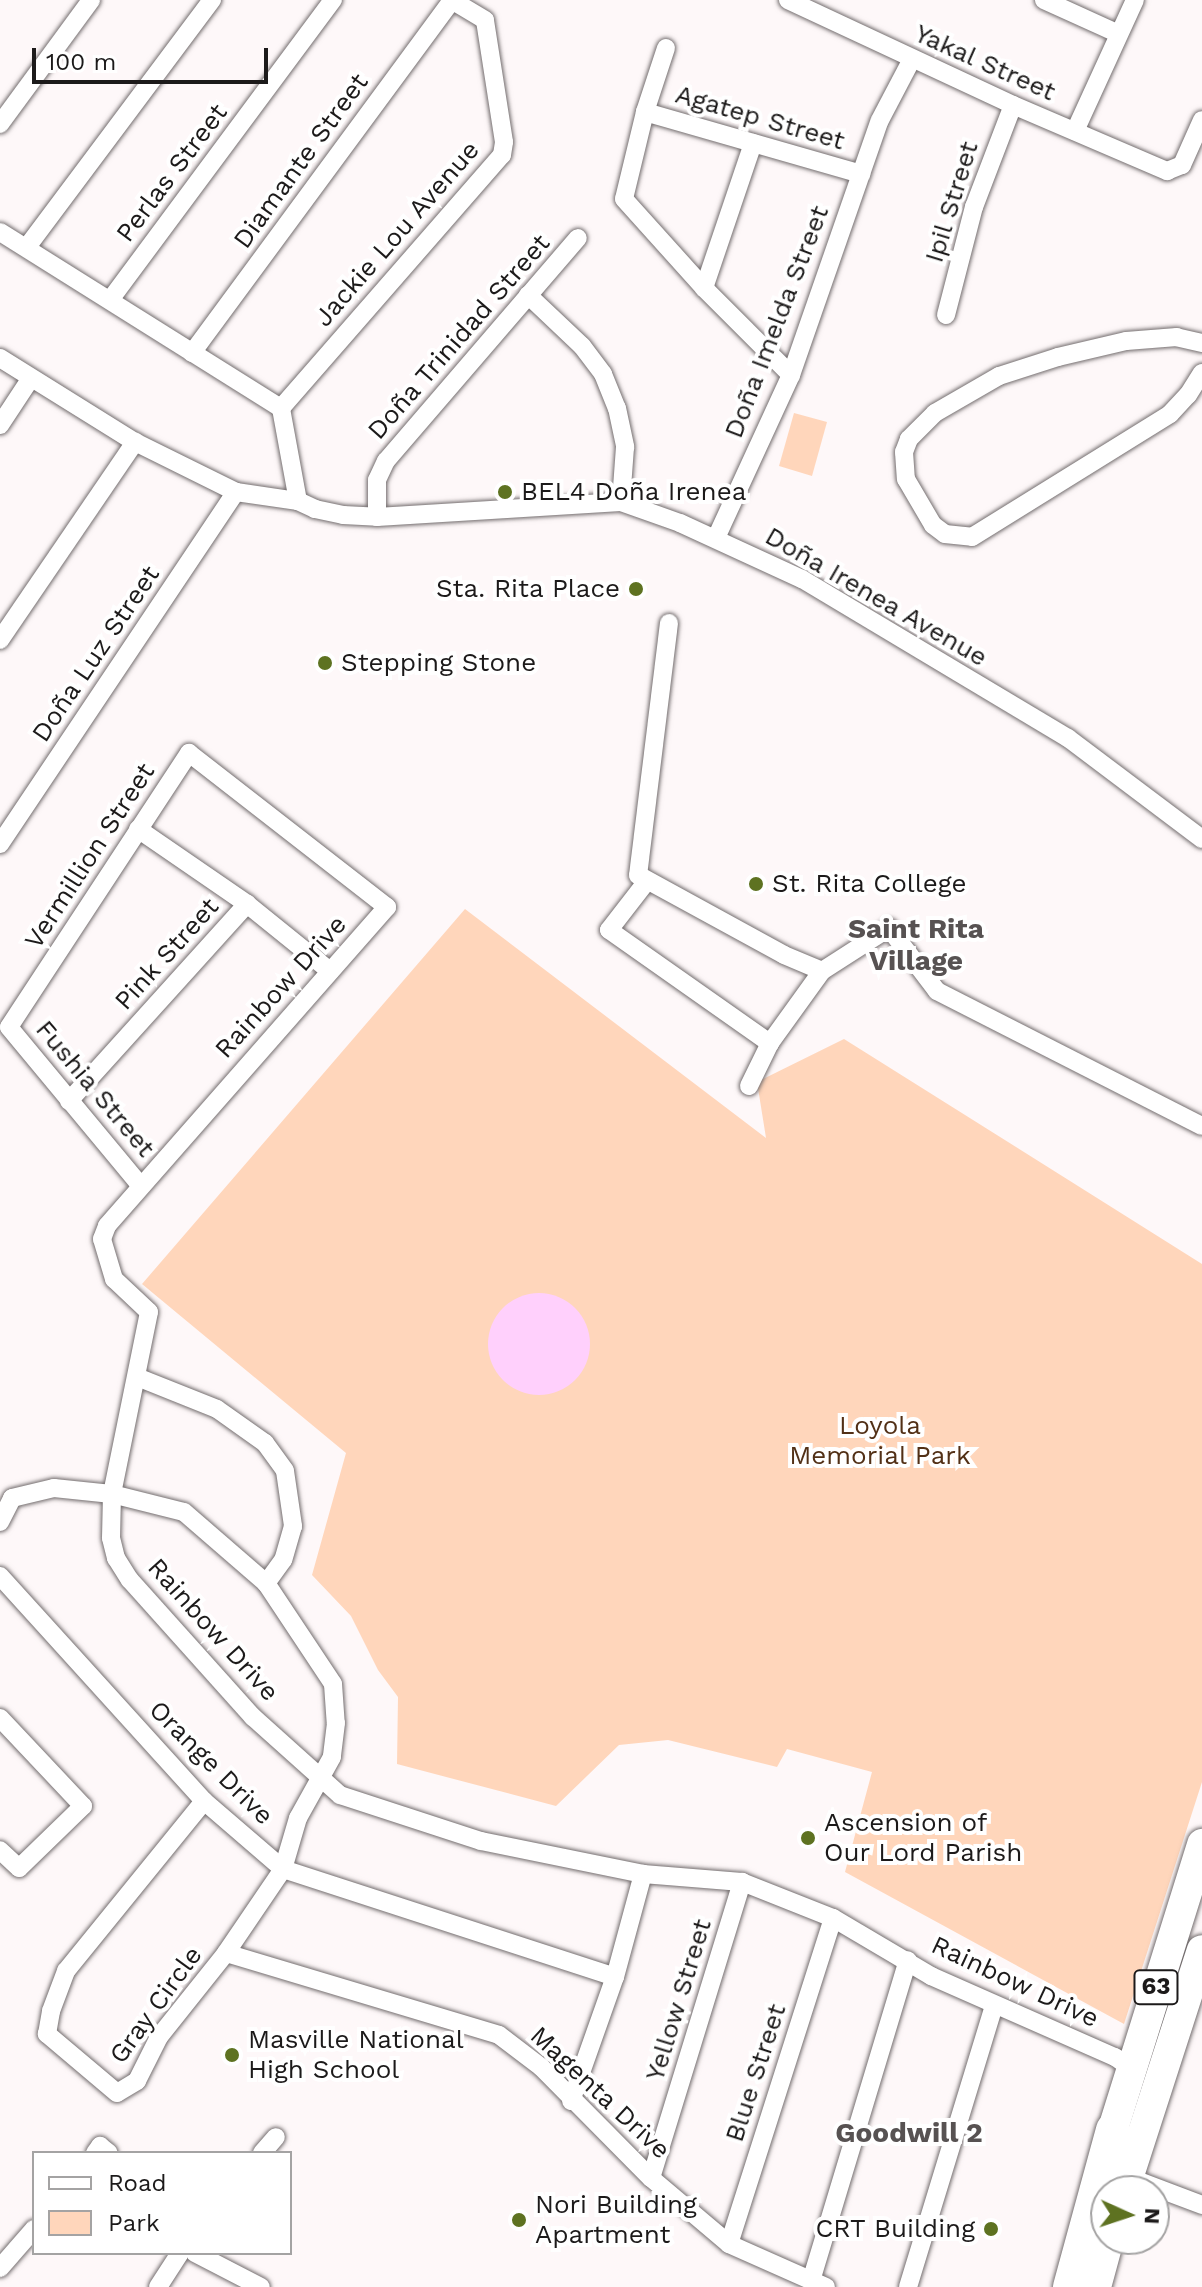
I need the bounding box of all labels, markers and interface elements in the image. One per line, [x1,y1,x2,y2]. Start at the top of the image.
street label: Yakal Street [909,18,1061,108]
scale bar [36,32,272,82]
text: 100 m [46,48,116,76]
street label: Diamante Street [227,67,375,255]
street label: Agatep Street [672,79,848,157]
street label: Perlas Street [110,98,234,248]
street label: Jackie Lou Avenue [308,134,486,334]
street label: Ipil Street [919,137,985,267]
street label: Doña Imelda Street [718,201,836,443]
street label: Doña Trinidad Street [361,228,557,446]
place label: BEL4 Doña Irenea [521,476,747,508]
marker: BEL4 Doña Irenea [496,483,514,501]
street label: Doña Irenea Avenue [758,520,994,674]
street label: Doña Luz Street [25,560,167,748]
place label: Sta. Rita Place [435,573,620,605]
marker: Sta. Rita Place [627,580,645,598]
place label: Stepping Stone [341,647,536,679]
marker: Stepping Stone [316,654,334,672]
street label: Vermillion Street [18,758,162,954]
place label: St. Rita College [772,868,967,900]
marker: St. Rita College [747,875,765,893]
street label: Pink Street [108,891,226,1017]
street label: Rainbow Drive [209,909,353,1065]
district label: Saint Rita Village [848,912,984,978]
street label: Fushia Street [29,1014,161,1164]
park label: Loyola Memorial Park [789,1410,971,1472]
street label: Rainbow Drive [141,1552,285,1708]
street label: Orange Drive [142,1694,280,1832]
place label: Ascension of Our Lord Parish [824,1807,1023,1868]
marker: Ascension of Our Lord Parish [799,1829,817,1847]
street label: Yellow Street [640,1915,718,2085]
street label: Rainbow Drive [926,1929,1104,2035]
street label: Gray Circle [103,1940,209,2070]
road number: 63 [1132,1967,1180,2007]
street label: Blue Street [719,2000,793,2146]
street label: Magenta Drive [523,2020,677,2166]
place label: Masville National High School [248,2024,464,2086]
marker: Masville National High School [223,2046,241,2064]
district label: Goodwill 2 [835,2116,983,2150]
legend [32,2151,292,2255]
text: Road [108,2169,167,2197]
north arrow [1090,2175,1170,2255]
place label: Nori Building Apartment [535,2189,697,2250]
text: N [1140,2207,1165,2225]
text: Park [108,2209,160,2237]
marker: Nori Building Apartment [510,2211,528,2229]
place label: CRT Building [815,2213,975,2245]
marker: CRT Building [982,2220,1000,2238]

